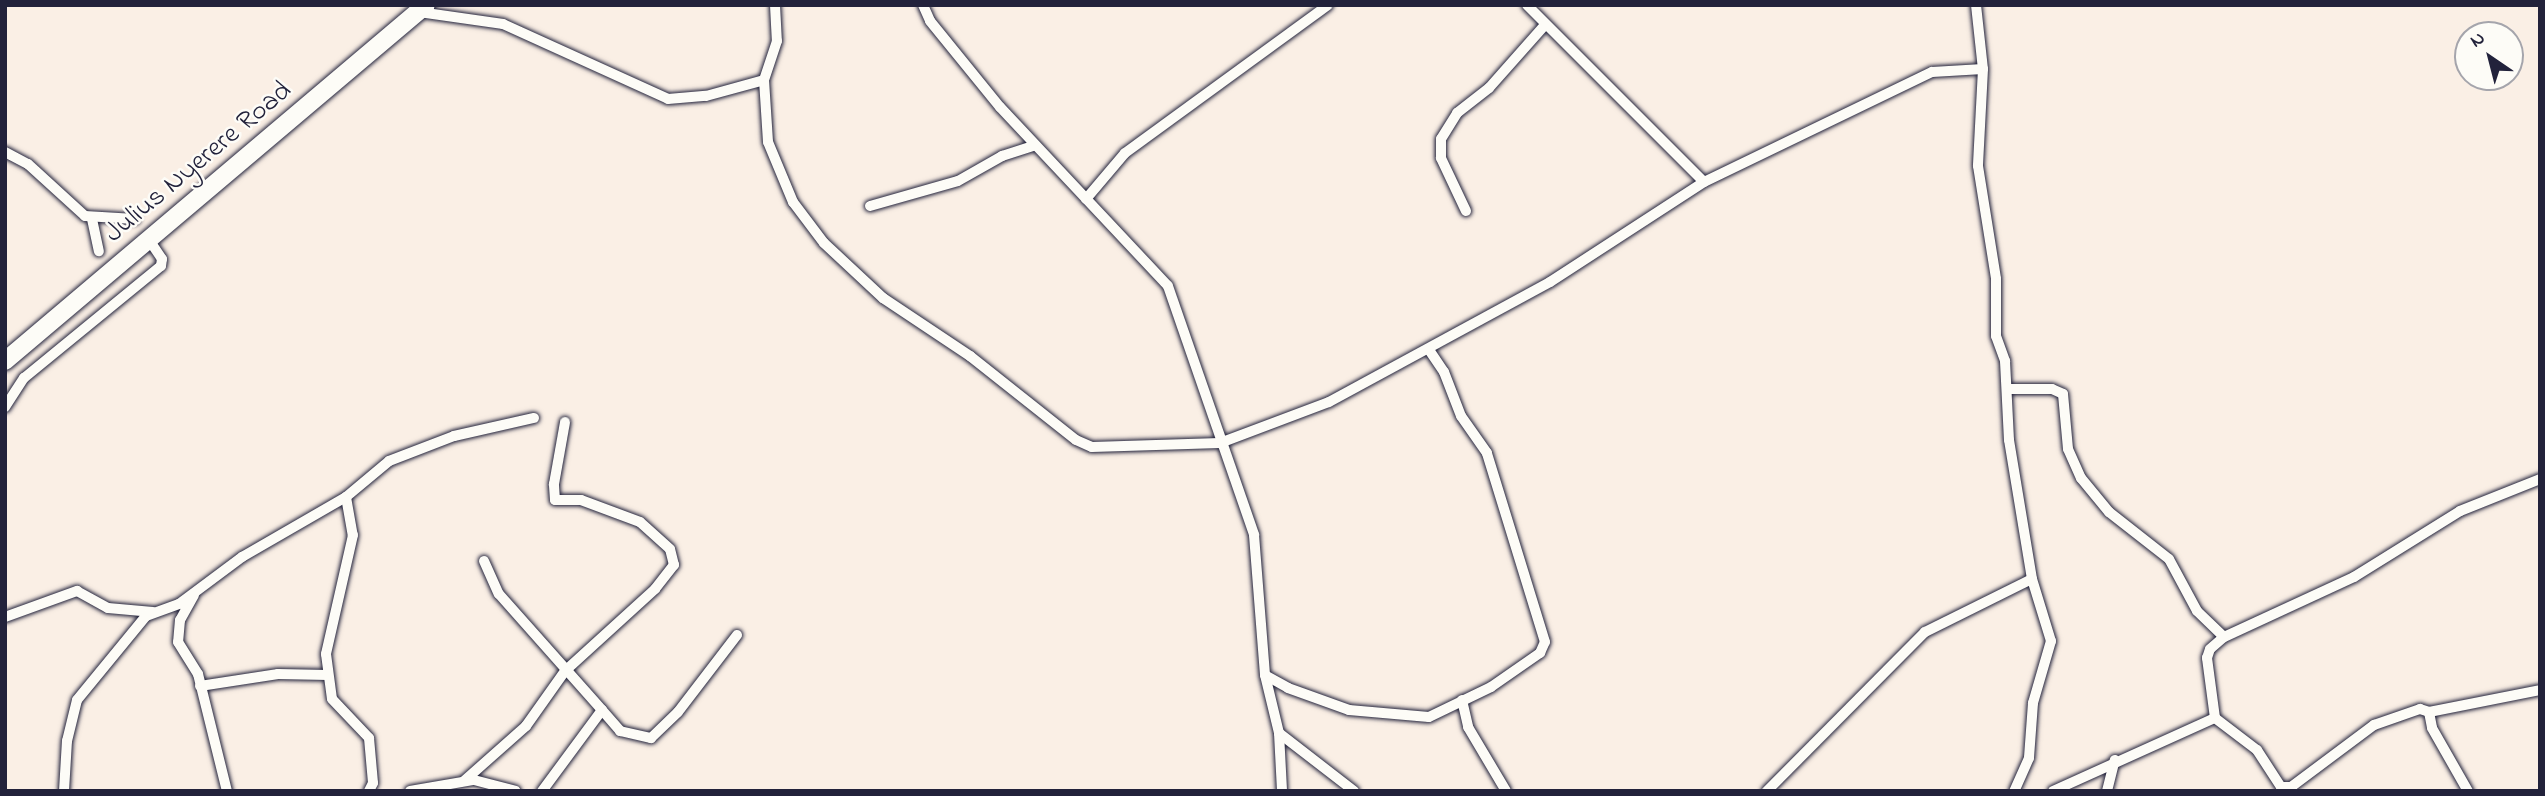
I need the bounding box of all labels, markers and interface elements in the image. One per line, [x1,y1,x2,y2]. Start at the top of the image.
north arrow [2454,21,2524,91]
text: N [2465,25,2491,55]
street label: Julius Nyerere Road [99,75,299,251]

